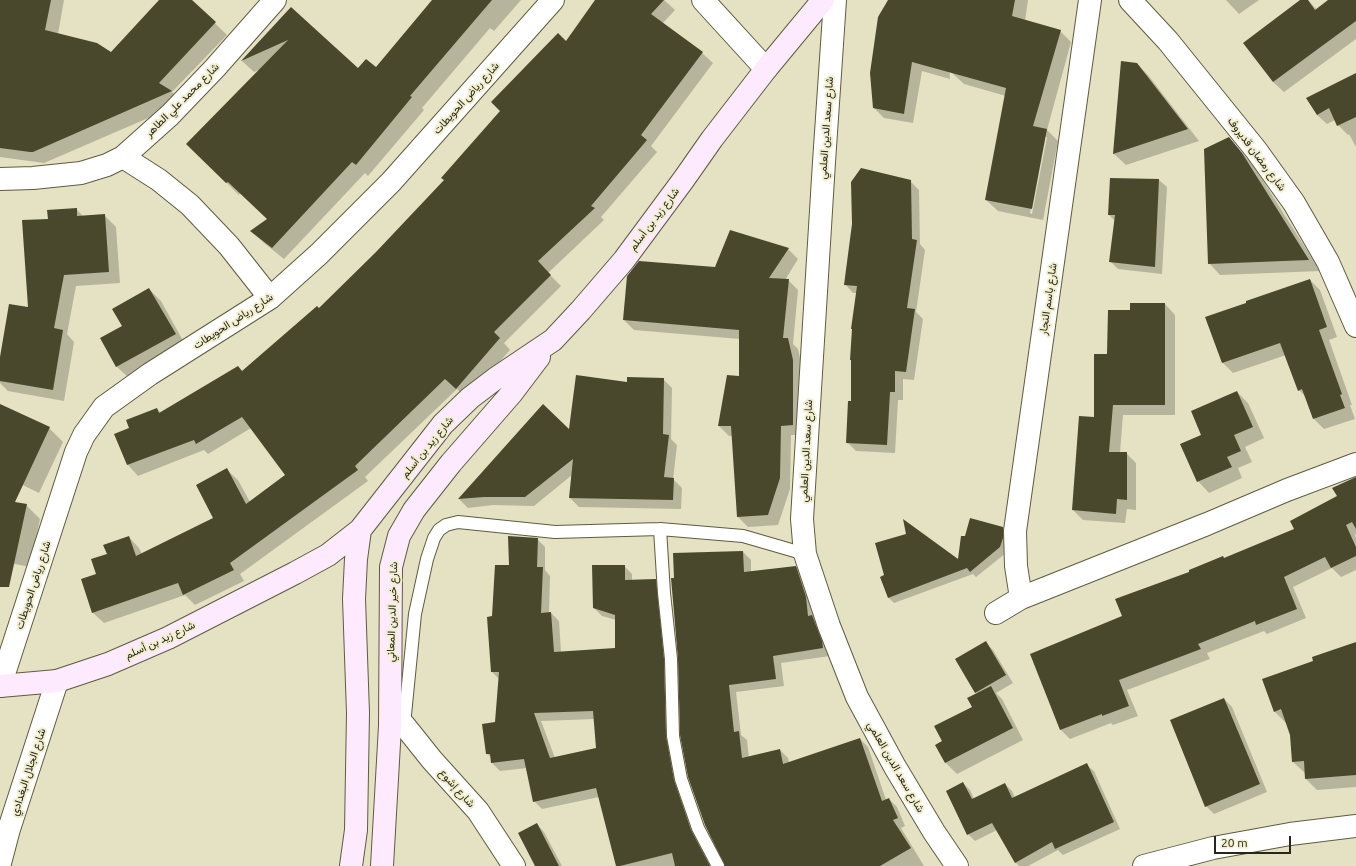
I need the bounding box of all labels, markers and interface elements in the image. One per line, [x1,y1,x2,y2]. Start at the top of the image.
street label: شارع رياض الحويطات [430,59,502,137]
street label: شارع محمد علي الطاهر [142,60,222,140]
street label: شارع سعد الدين العلمي [816,76,836,180]
street label: شارع رمضان قديروف [1225,115,1289,193]
street label: شارع زيد بن أسلم [626,185,682,253]
street label: شارع باسم النجار [1036,262,1060,336]
street label: شارع رياض الحويطات [191,290,275,352]
street label: شارع سعد الدين العلمي [797,399,815,503]
street label: شارع زيد بن أسلم [398,413,456,481]
street label: شارع رياض الحويطات [12,539,54,631]
street label: شارع خير الدين المعاني [384,562,400,662]
street label: شارع زيد بن أسلم [123,618,197,662]
street label: شارع سعد الدين العلمي [865,719,927,815]
street label: شارع الجلال البغدادي [8,727,48,817]
street label: شارع إشوع [436,766,478,810]
scale bar [1216,828,1293,854]
text: 20 m [1221,836,1248,849]

